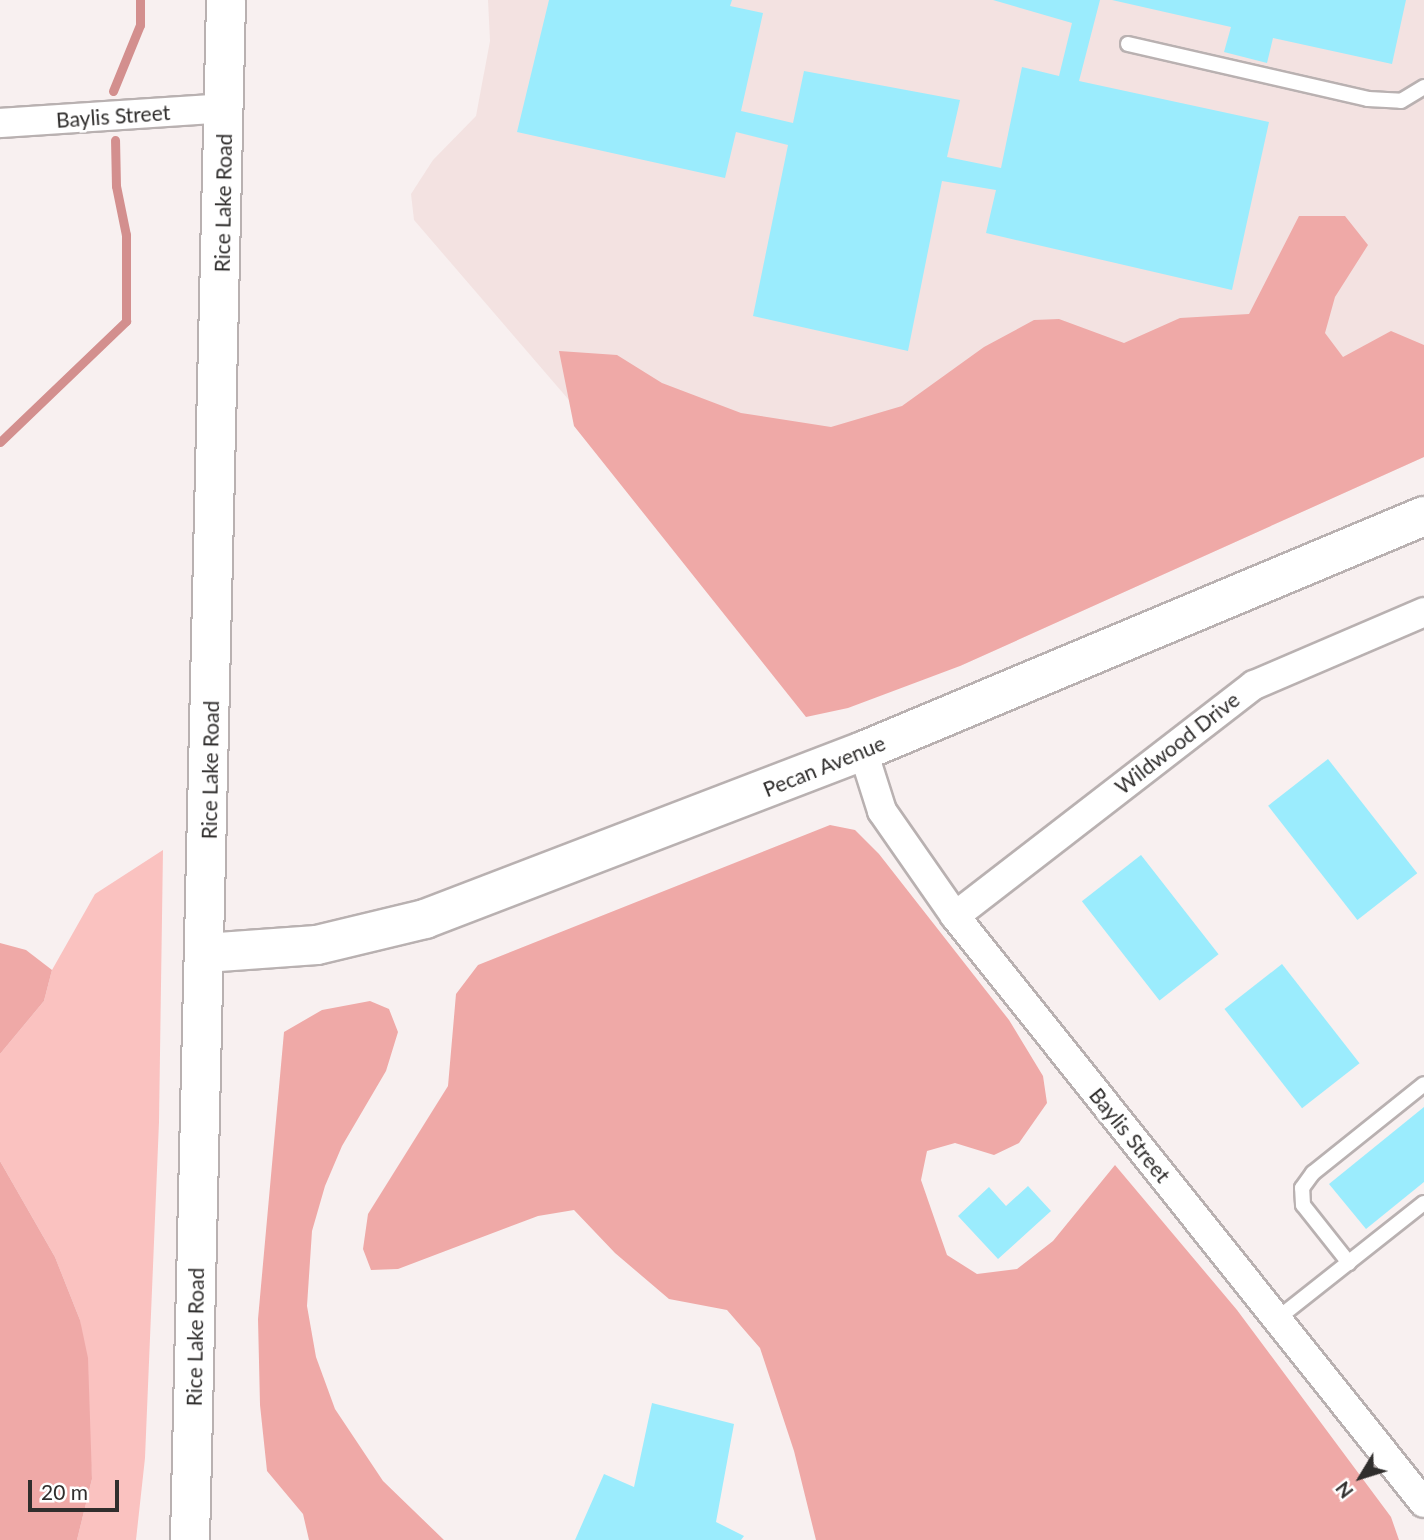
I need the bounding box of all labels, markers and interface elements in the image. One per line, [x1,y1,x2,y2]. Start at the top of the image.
street label: Baylis Street [55,99,171,133]
street label: Rice Lake Road [209,133,237,273]
street label: Wildwood Drive [1110,687,1244,799]
street label: Rice Lake Road [196,700,224,840]
street label: Pecan Avenue [759,730,889,802]
street label: Baylis Street [1084,1083,1176,1187]
street label: Rice Lake Road [181,1267,209,1407]
north arrow [1326,1442,1396,1512]
scale bar [32,1466,122,1510]
text: N [1330,1477,1358,1503]
text: 20 m [41,1479,88,1504]

